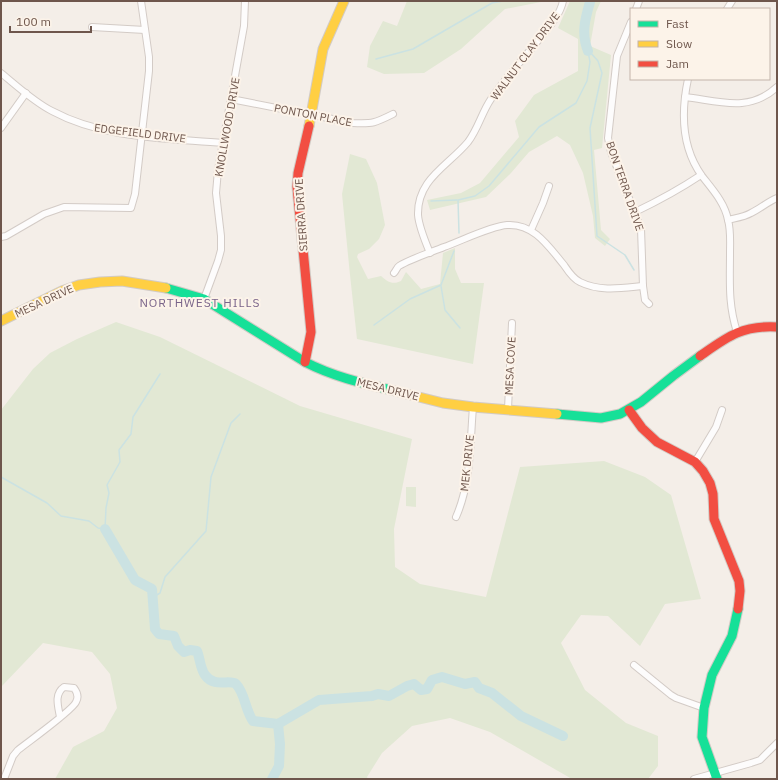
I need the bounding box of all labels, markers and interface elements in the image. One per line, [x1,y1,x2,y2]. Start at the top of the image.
scale bar [10,8,91,34]
legend [630,8,770,80]
street label: WALNUT CLAY DRIVE [487,9,563,103]
text: 100 m [16,14,51,29]
text: Fast [666,16,689,31]
text: Slow [666,36,692,51]
text: Jam [666,56,689,71]
street label: KNOLLWOOD DRIVE [211,76,243,178]
street label: PONTON PLACE [273,101,353,129]
street label: EDGEFIELD DRIVE [93,120,187,146]
street label: BON TERRA DRIVE [603,139,647,233]
street label: SIERRA DRIVE [291,178,311,252]
street label: MESA DRIVE [12,281,76,321]
district label: NORTHWEST HILLS [139,295,261,310]
street label: MESA COVE [501,336,519,396]
street label: MESA DRIVE [356,375,420,403]
street label: MEK DRIVE [457,434,477,492]

